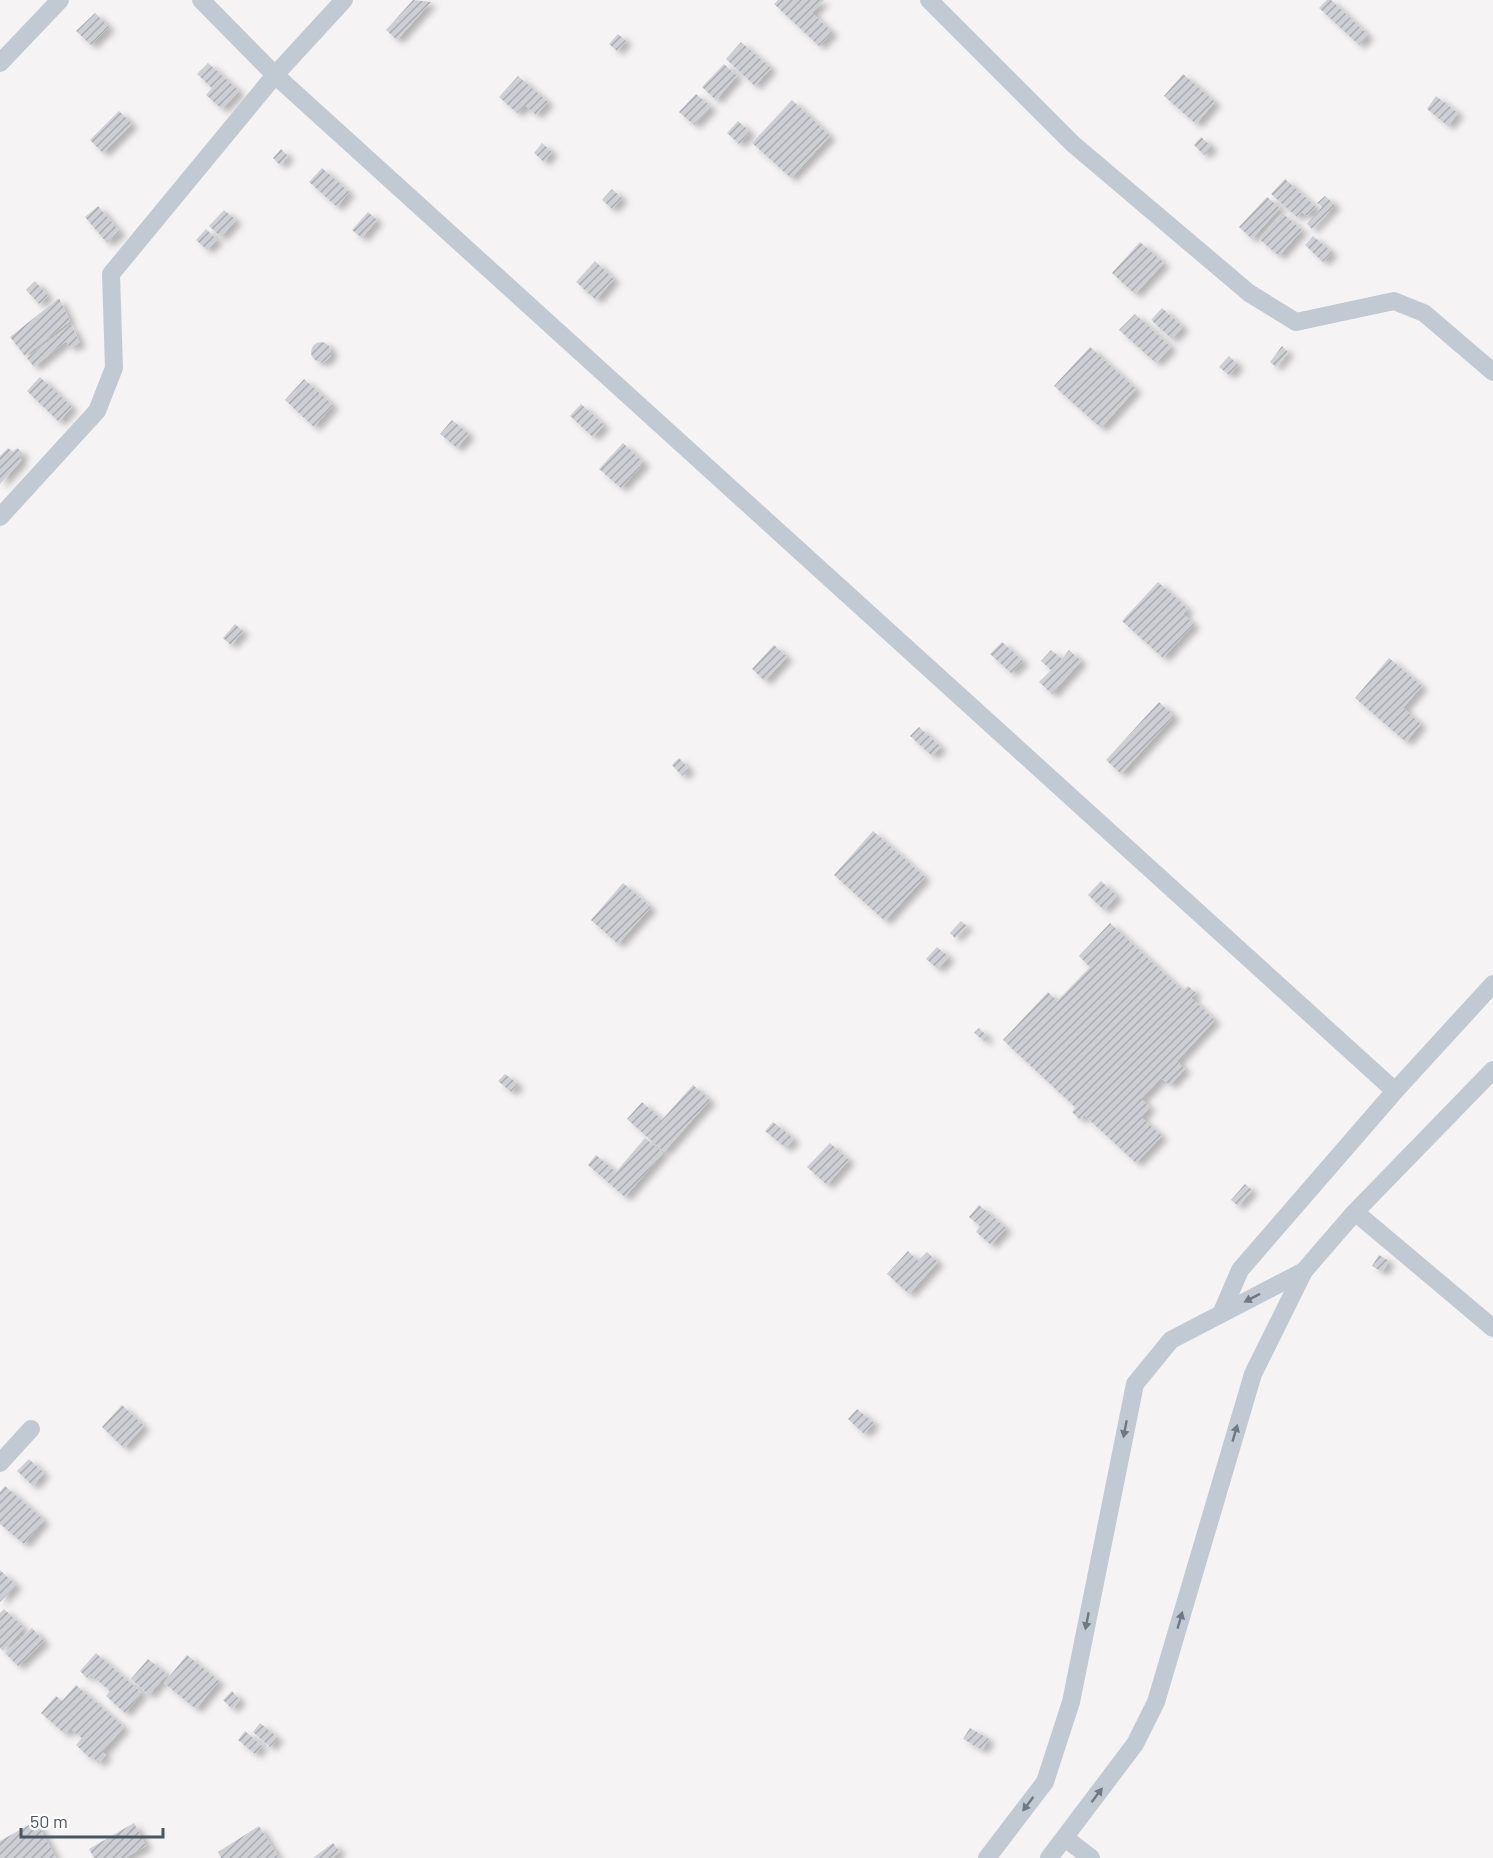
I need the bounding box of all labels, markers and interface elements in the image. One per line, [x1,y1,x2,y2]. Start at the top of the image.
one-way arrow [1244,1293,1261,1303]
one-way arrow [1120,1420,1130,1439]
one-way arrow [1231,1424,1240,1442]
one-way arrow [1082,1611,1091,1630]
one-way arrow [1176,1611,1185,1629]
one-way arrow [1091,1787,1103,1802]
one-way arrow [1023,1797,1035,1812]
scale bar [21,1801,164,1839]
text: 50 m [30,1810,68,1832]

